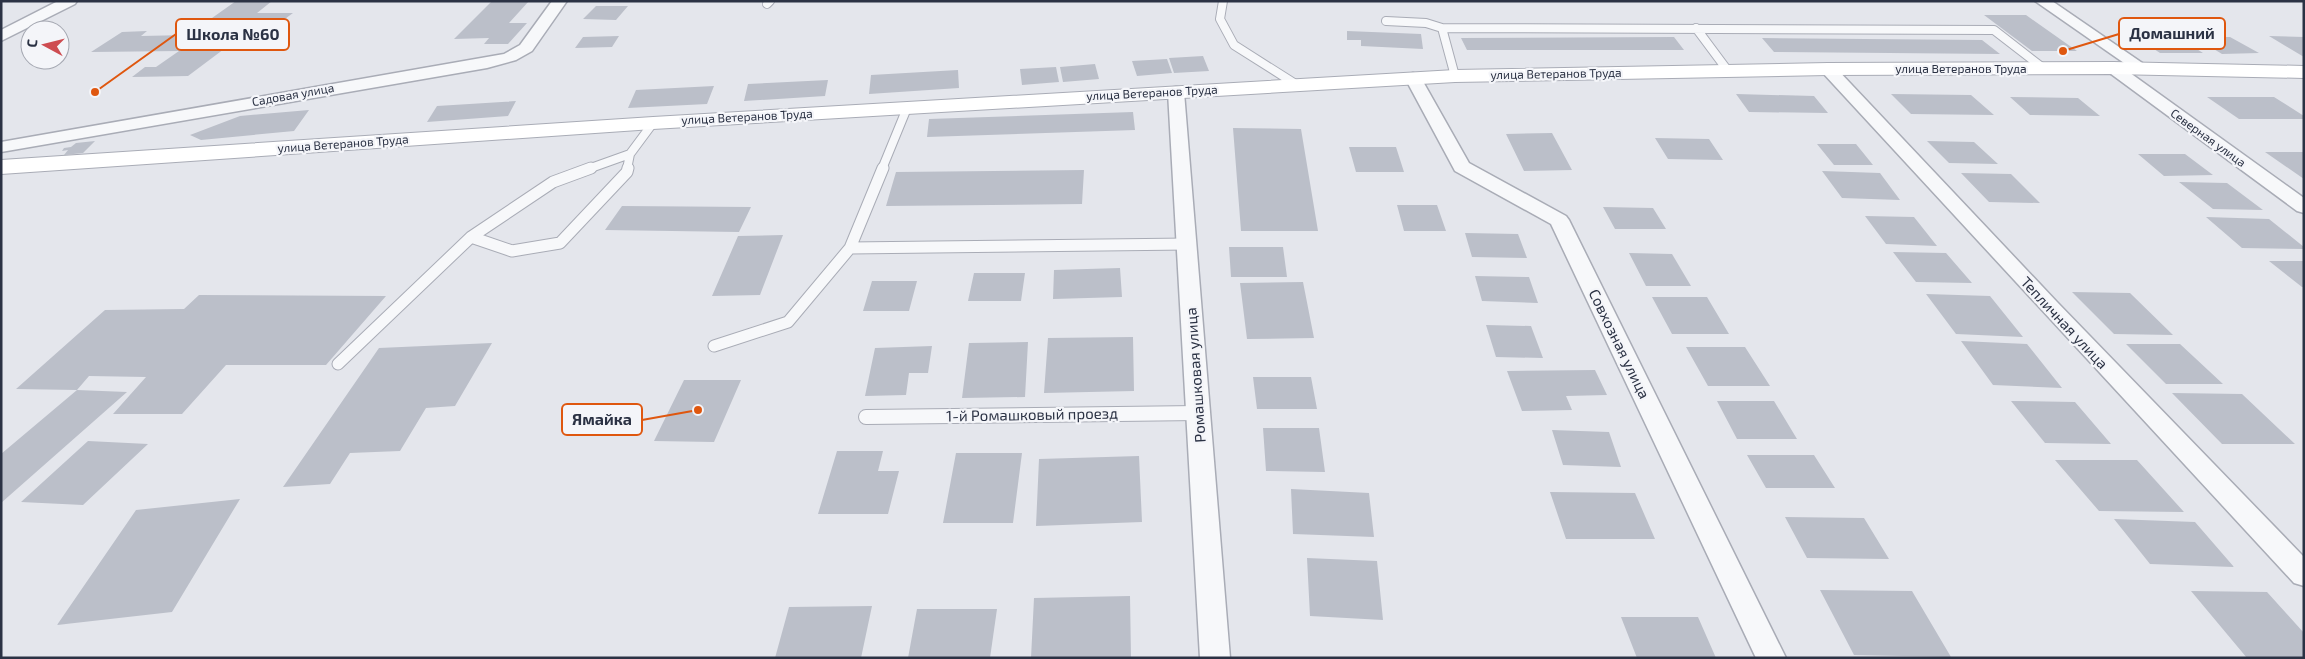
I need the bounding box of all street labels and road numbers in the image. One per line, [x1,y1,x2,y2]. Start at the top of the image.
street label: улица Ветеранов Труда [1895,61,2027,76]
street label: улица Ветеранов Труда [1490,65,1622,82]
street label: Садовая улица [251,80,335,109]
street label: улица Ветеранов Труда [1086,82,1218,103]
street label: Северная улица [2168,105,2249,170]
street label: улица Ветеранов Труда [681,106,813,127]
street label: улица Ветеранов Труда [277,131,409,156]
street label: Тепличная улица [2017,273,2112,373]
street label: Совхозная улица [1585,286,1654,402]
street label: Ромашковая улица [1181,307,1210,443]
street label: 1-й Ромашковый проезд [946,403,1118,424]

